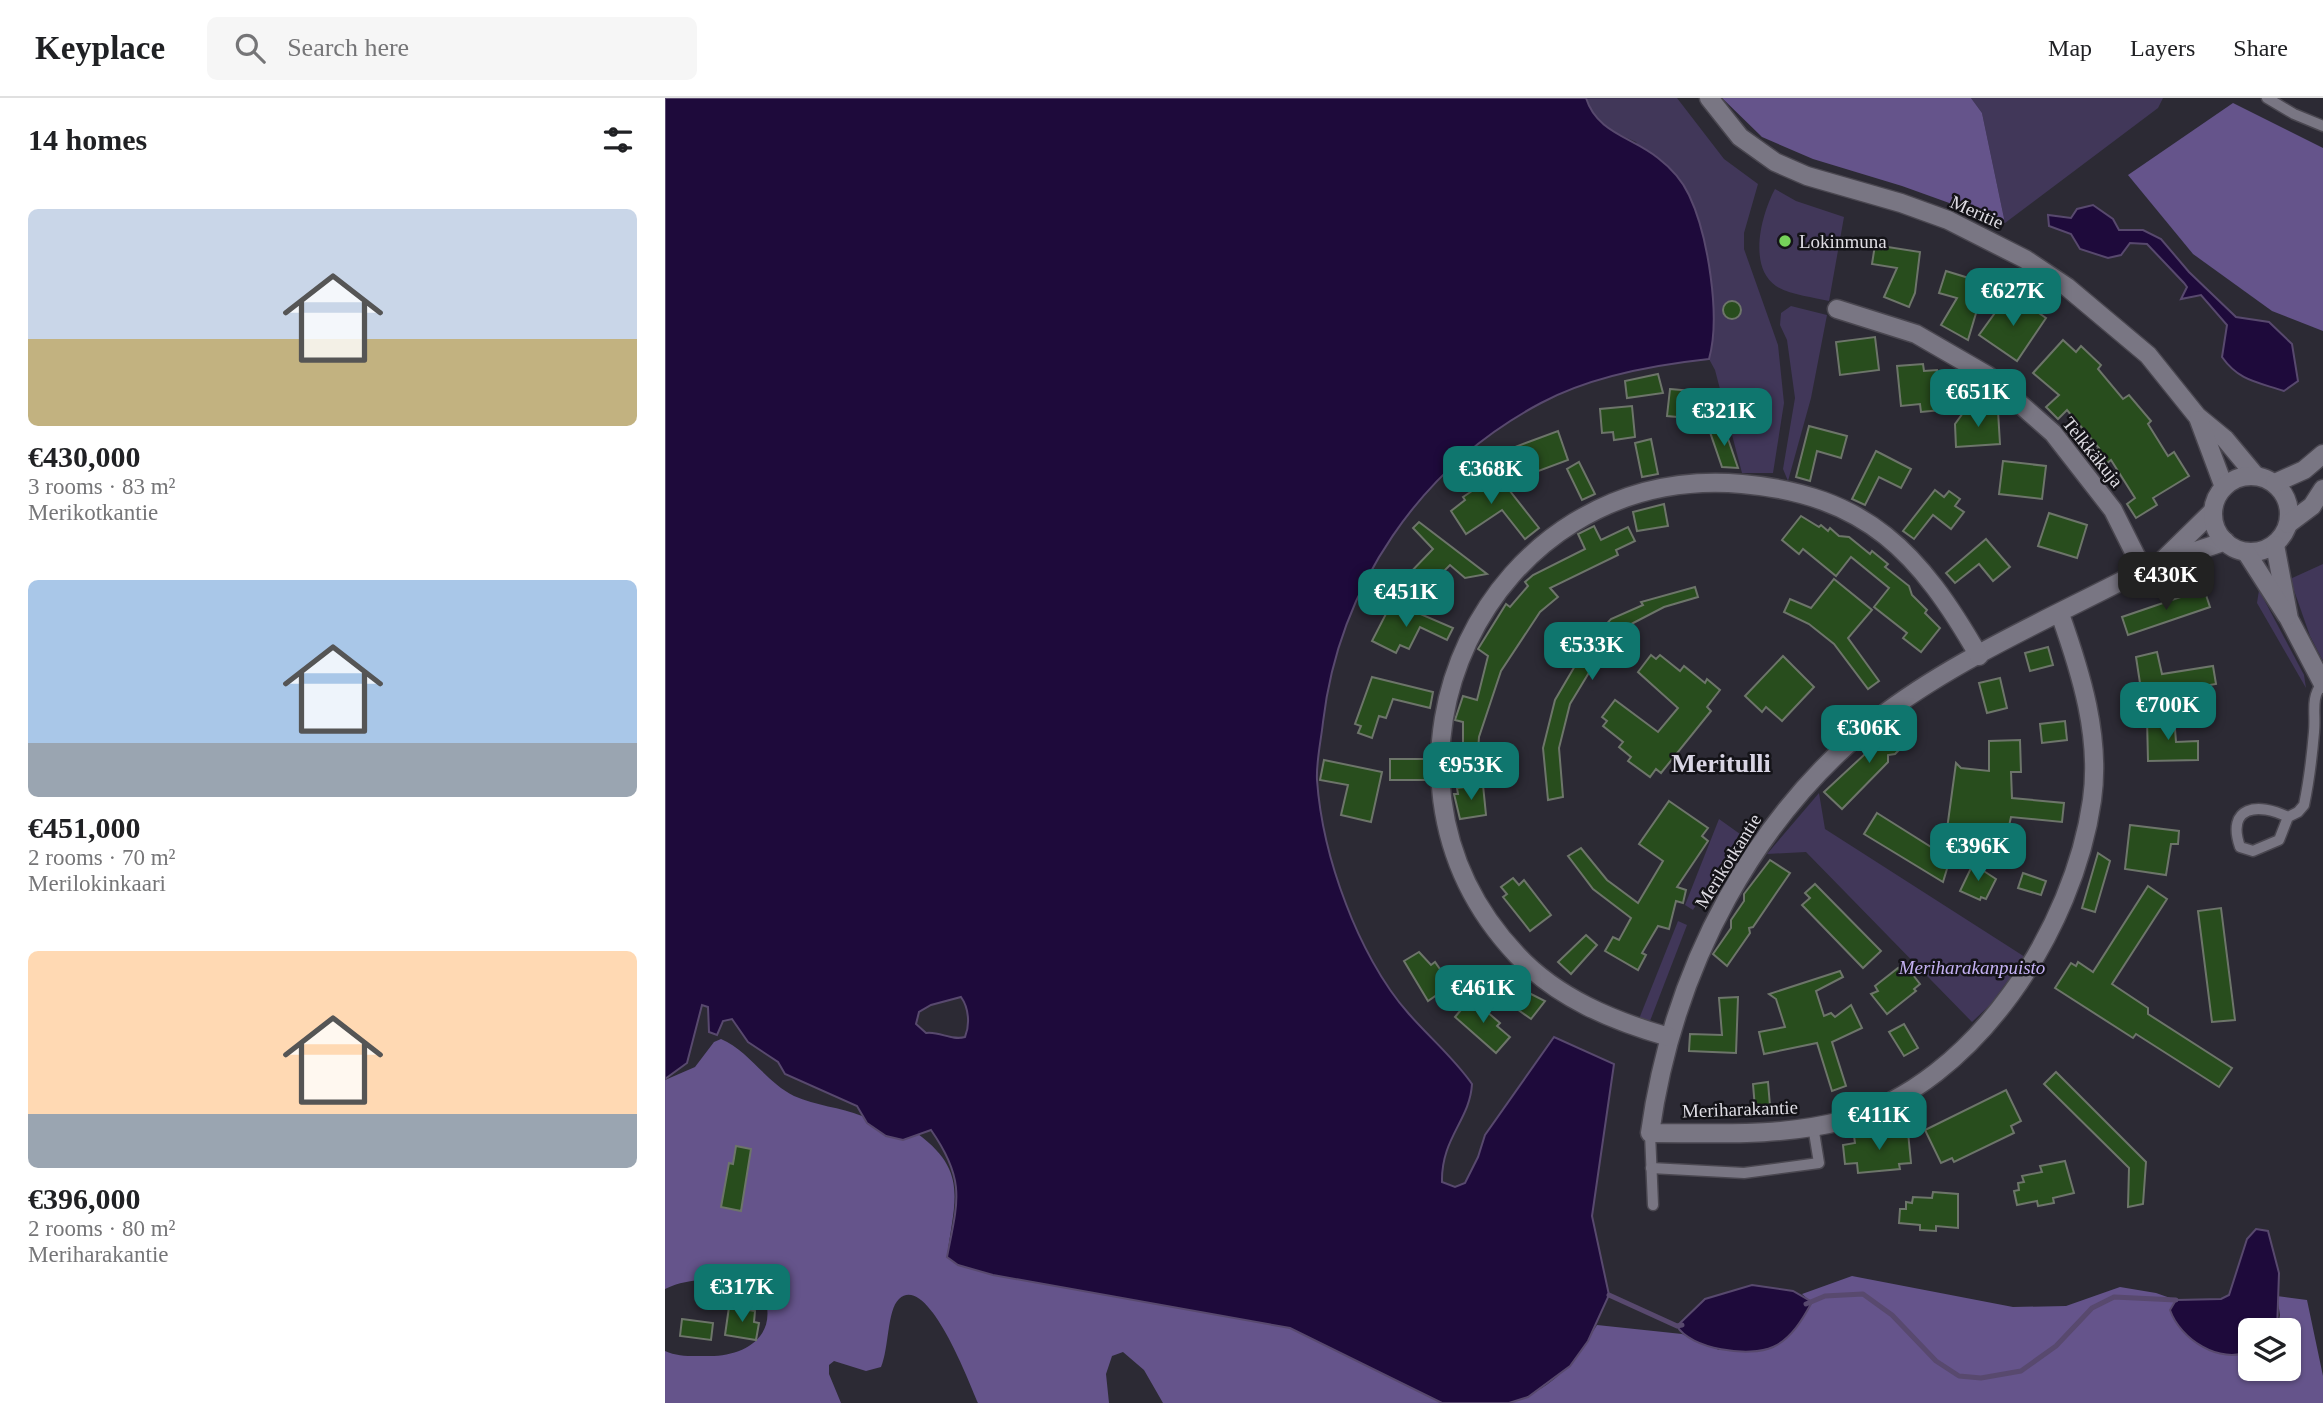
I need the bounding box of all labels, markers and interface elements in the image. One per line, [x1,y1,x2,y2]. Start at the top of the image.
search box [207,17,697,80]
icon: search [231,29,269,67]
text: Keyplace [35,30,165,66]
text: Search here [287,33,409,62]
text: Map [2048,35,2092,61]
text: Layers [2130,35,2195,61]
text: Share [2233,35,2288,61]
icon: filters [599,121,637,159]
text: 14 homes [28,123,147,156]
street label: Meritie [1947,191,2007,233]
place label: Lokinmuna [1799,231,1887,252]
marker: Lokinmuna [1777,233,1793,249]
icon: home [270,255,396,381]
pin: €627K [1964,268,2062,328]
text: €627K [1981,278,2045,303]
pin: €651K [1929,370,2027,429]
text: €651K [1946,379,2010,404]
pin: €321K [1675,388,1773,448]
text: €321K [1692,398,1756,423]
street label: Telkkäkuja [2058,413,2128,492]
text: €430,000 [28,440,141,473]
pin: €368K [1442,446,1540,506]
text: €368K [1459,456,1523,481]
text: 3 rooms · 83 m² [28,474,175,499]
text: Merikotkantie [28,500,158,525]
pin: €430K [2117,552,2215,612]
text: €430K [2134,562,2198,587]
pin: €451K [1357,570,1455,629]
text: €451K [1374,579,1438,604]
pin: €533K [1543,622,1641,682]
icon: home [270,626,396,752]
text: €533K [1560,632,1624,657]
pin: €700K [2119,682,2217,742]
text: €700K [2136,692,2200,717]
pin: €306K [1820,706,1918,765]
text: €306K [1837,715,1901,740]
pin: €953K [1422,742,1520,802]
district label: Meritulli [1671,749,1771,778]
text: €953K [1439,752,1503,777]
street label: Merikotkantie [1691,810,1765,912]
text: €451,000 [28,811,141,844]
pin: €396K [1929,824,2027,883]
text: €396K [1946,833,2010,858]
text: 2 rooms · 70 m² [28,845,175,870]
text: Merilokinkaari [28,871,166,896]
park label: Meriharakanpuisto [1898,957,2045,978]
pin: €461K [1434,965,1532,1025]
text: €461K [1451,975,1515,1000]
icon: home [270,997,396,1123]
pin: €411K [1830,1093,1928,1152]
street label: Meriharakantie [1682,1096,1798,1122]
text: €411K [1848,1102,1910,1127]
text: €396,000 [28,1182,141,1215]
text: 2 rooms · 80 m² [28,1216,175,1241]
text: Meriharakantie [28,1242,168,1267]
pin: €317K [693,1264,791,1324]
text: €317K [710,1274,774,1299]
map controls [2238,1318,2301,1381]
button: layers [2238,1318,2301,1381]

